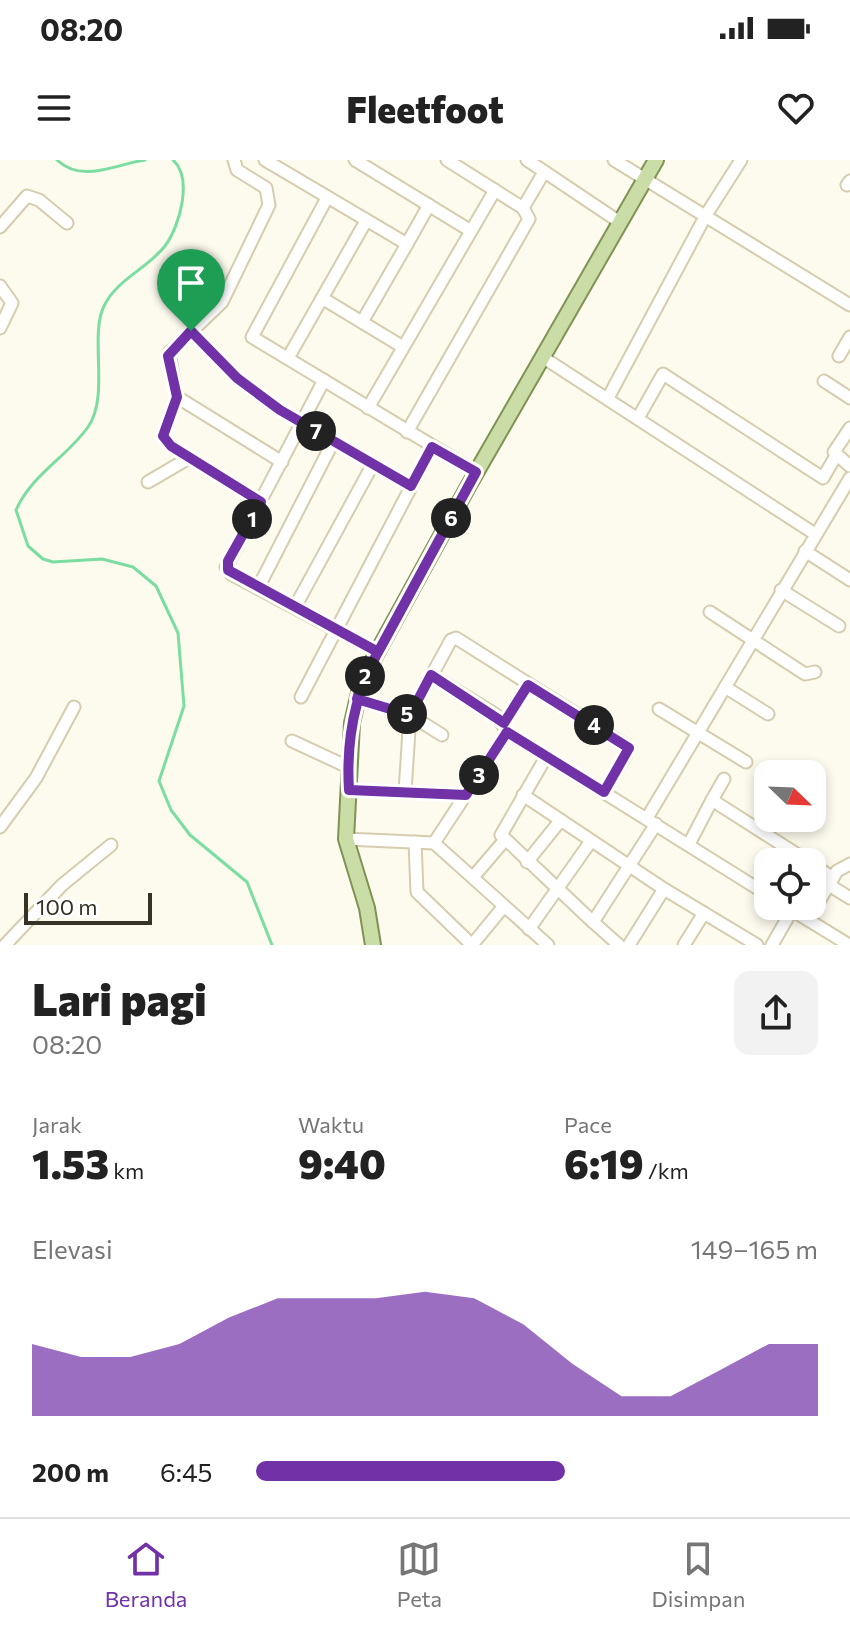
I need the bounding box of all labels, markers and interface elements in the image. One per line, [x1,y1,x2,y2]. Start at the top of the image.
text: 08:20 [40,10,123,47]
icon: menu [32,86,76,130]
text: Fleetfoot [346,86,504,130]
icon: heart [774,86,818,130]
pin [157,249,225,331]
icon: arrive [169,261,213,305]
pin: 7 [296,411,336,451]
text: 7 [310,417,322,444]
pin: 6 [431,498,471,538]
pin: 1 [232,499,272,539]
text: 6 [444,504,458,531]
text: 1 [247,505,257,532]
pin: 2 [345,656,385,696]
text: 2 [359,662,371,689]
pin: 5 [387,694,427,734]
text: 5 [401,700,413,727]
pin: 4 [574,705,614,745]
text: 4 [587,711,601,738]
pin: 3 [459,755,499,795]
north arrow [754,760,826,832]
map controls [754,760,826,920]
text: 3 [473,761,485,788]
button: locate [754,848,826,920]
scale bar [24,889,152,925]
text: 100 m [36,893,98,920]
text: Lari pagi [32,971,207,1025]
button: share [734,971,818,1055]
text: 08:20 [32,1028,102,1059]
text: Jarak [32,1111,82,1138]
text: Waktu [298,1111,364,1138]
text: Pace [564,1111,612,1138]
text: 1.53 [32,1138,109,1187]
text: 9:40 [298,1138,386,1187]
text: 6:19 [564,1138,644,1187]
text: km [109,1157,144,1184]
text: /km [644,1157,689,1184]
text: Elevasi [32,1233,113,1264]
text: 149–165 m [691,1233,818,1264]
text: 200 m [32,1456,109,1487]
text: 6:45 [160,1456,212,1487]
tab: Beranda [105,1537,187,1612]
tab: Peta [397,1537,442,1612]
tab: Disimpan [651,1537,745,1612]

